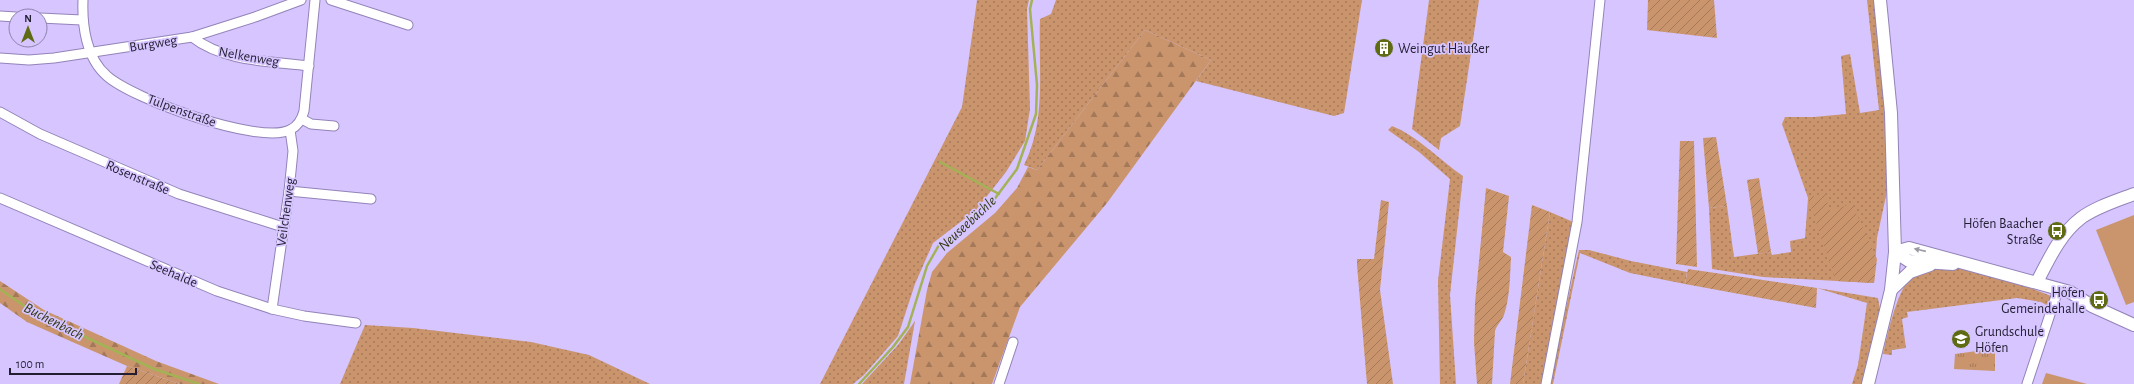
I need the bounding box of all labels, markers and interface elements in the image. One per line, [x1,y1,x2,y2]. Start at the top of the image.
north arrow [8,8,48,48]
text: N [24,13,32,24]
street label: Burgweg [128,33,178,55]
building icon: Weingut Häußer [1373,37,1395,59]
place label: Weingut Häußer [1398,42,1490,56]
street label: Nelkenweg [218,45,280,69]
street label: Tulpenstraße [145,92,218,130]
street label: Rosenstraße [104,158,172,198]
street label: Veilchenweg [274,177,298,247]
water label: Neuseebächle [936,193,999,254]
place label: Höfen Baacher Straße [1963,217,2043,247]
bus stop icon: Höfen Baacher Straße [2046,220,2068,242]
one-way arrow [1914,247,1927,253]
street label: Seehalde [148,258,199,290]
place label: Höfen Gemeindehalle [2001,286,2085,316]
bus stop icon: Höfen Gemeindehalle [2088,289,2110,311]
water label: Buchenbach [22,300,86,343]
place label: Grundschule Höfen [1975,325,2044,355]
school or university icon: Grundschule Höfen [1950,328,1972,350]
scale bar [10,350,136,376]
text: 100 m [16,358,44,370]

